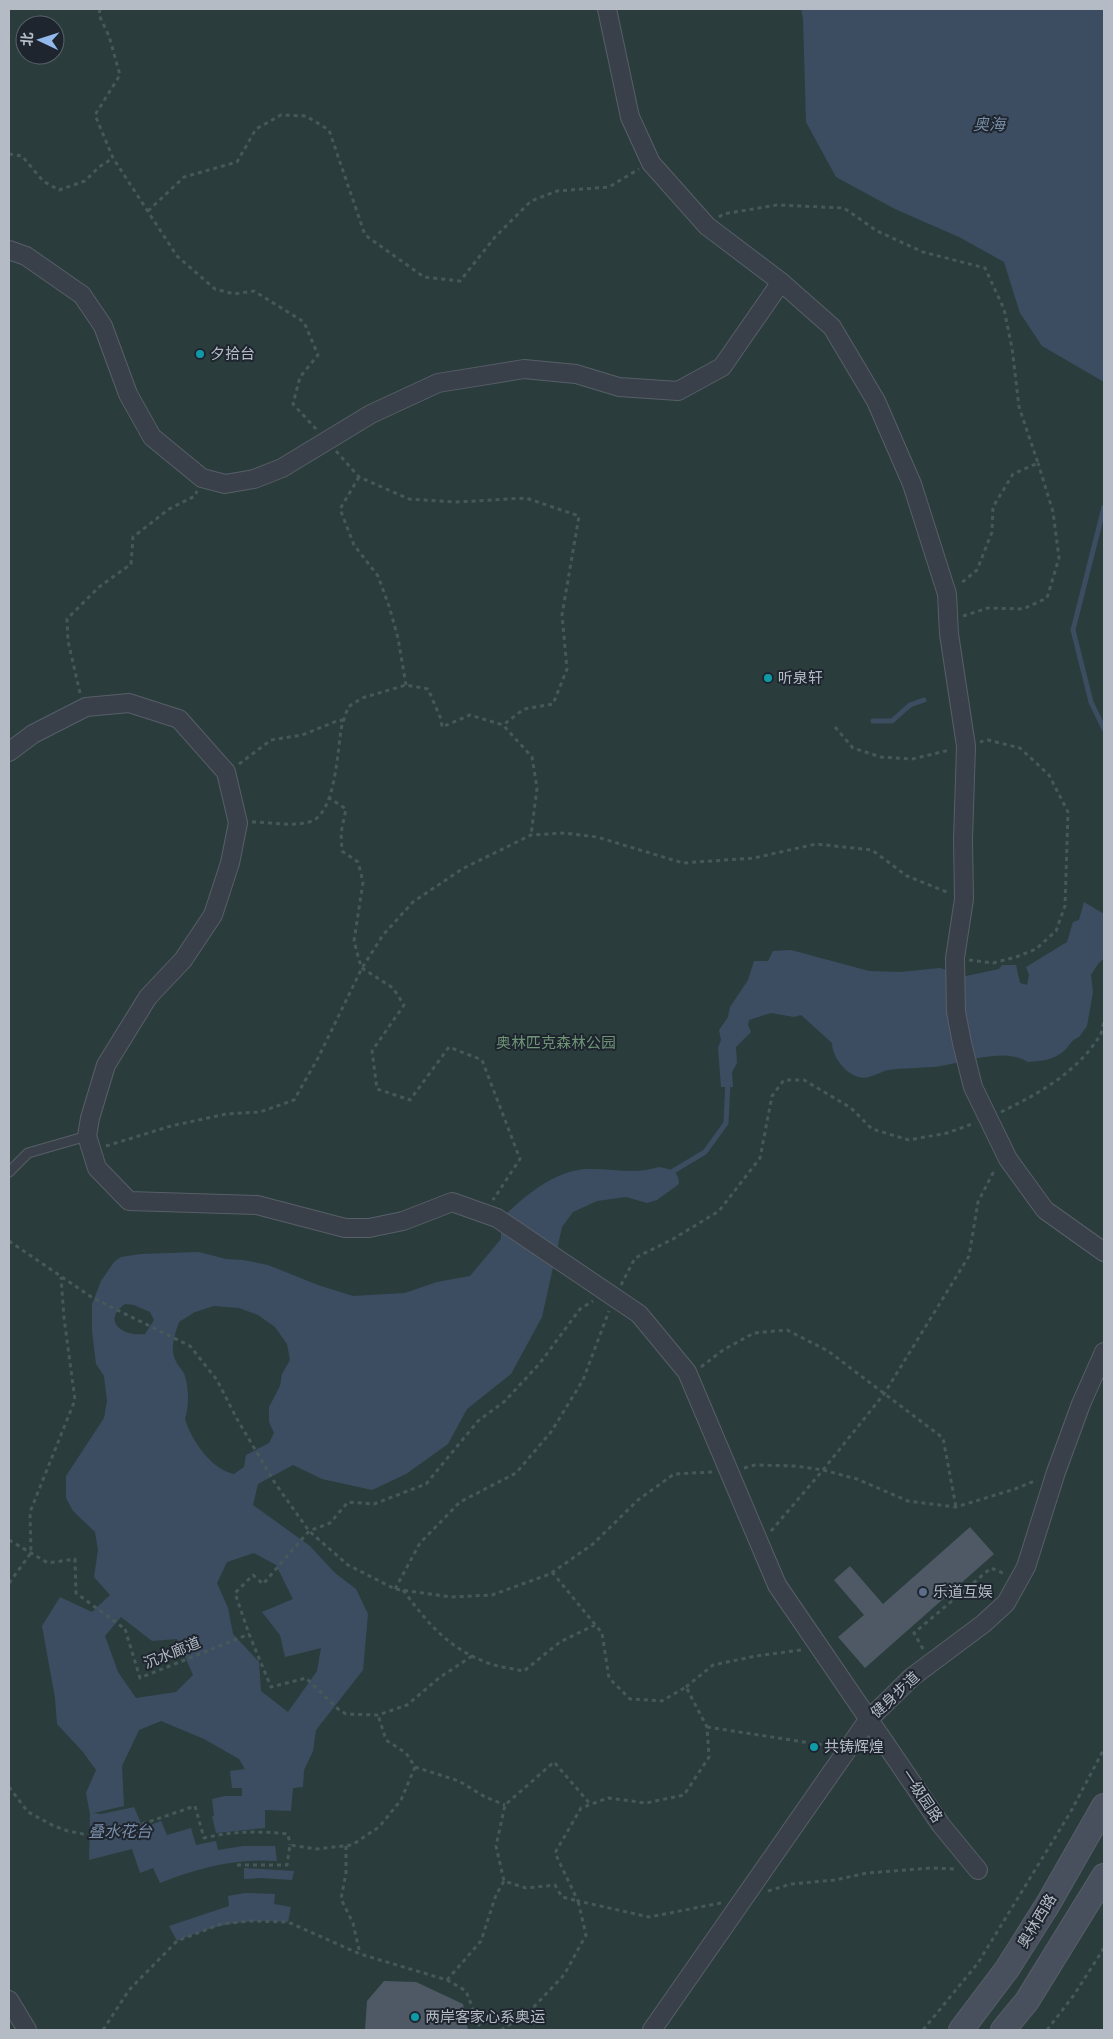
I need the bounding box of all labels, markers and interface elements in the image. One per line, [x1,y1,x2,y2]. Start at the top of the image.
north arrow [15,15,65,65]
text: 北 [18,31,38,47]
water label: 奥海 [973,114,1007,136]
place label: 夕拾台 [210,344,255,365]
marker: 夕拾台 [194,348,206,360]
place label: 听泉轩 [778,668,823,689]
marker: 听泉轩 [762,672,774,684]
park label: 奥林匹克森林公园 [496,1033,616,1054]
place label: 乐道互娱 [933,1582,993,1603]
marker: 乐道互娱 [917,1586,929,1598]
street label: 沉水廊道 [140,1632,204,1674]
street label: 健身步道 [866,1667,924,1724]
place label: 共铸辉煌 [824,1737,884,1758]
marker: 共铸辉煌 [808,1741,820,1753]
street label: 一级园路 [896,1766,947,1827]
water label: 叠水花台 [88,1821,153,1843]
street label: 奥林西路 [1013,1890,1062,1952]
place label: 两岸客家心系奥运 [425,2007,545,2028]
marker: 两岸客家心系奥运 [409,2011,421,2023]

